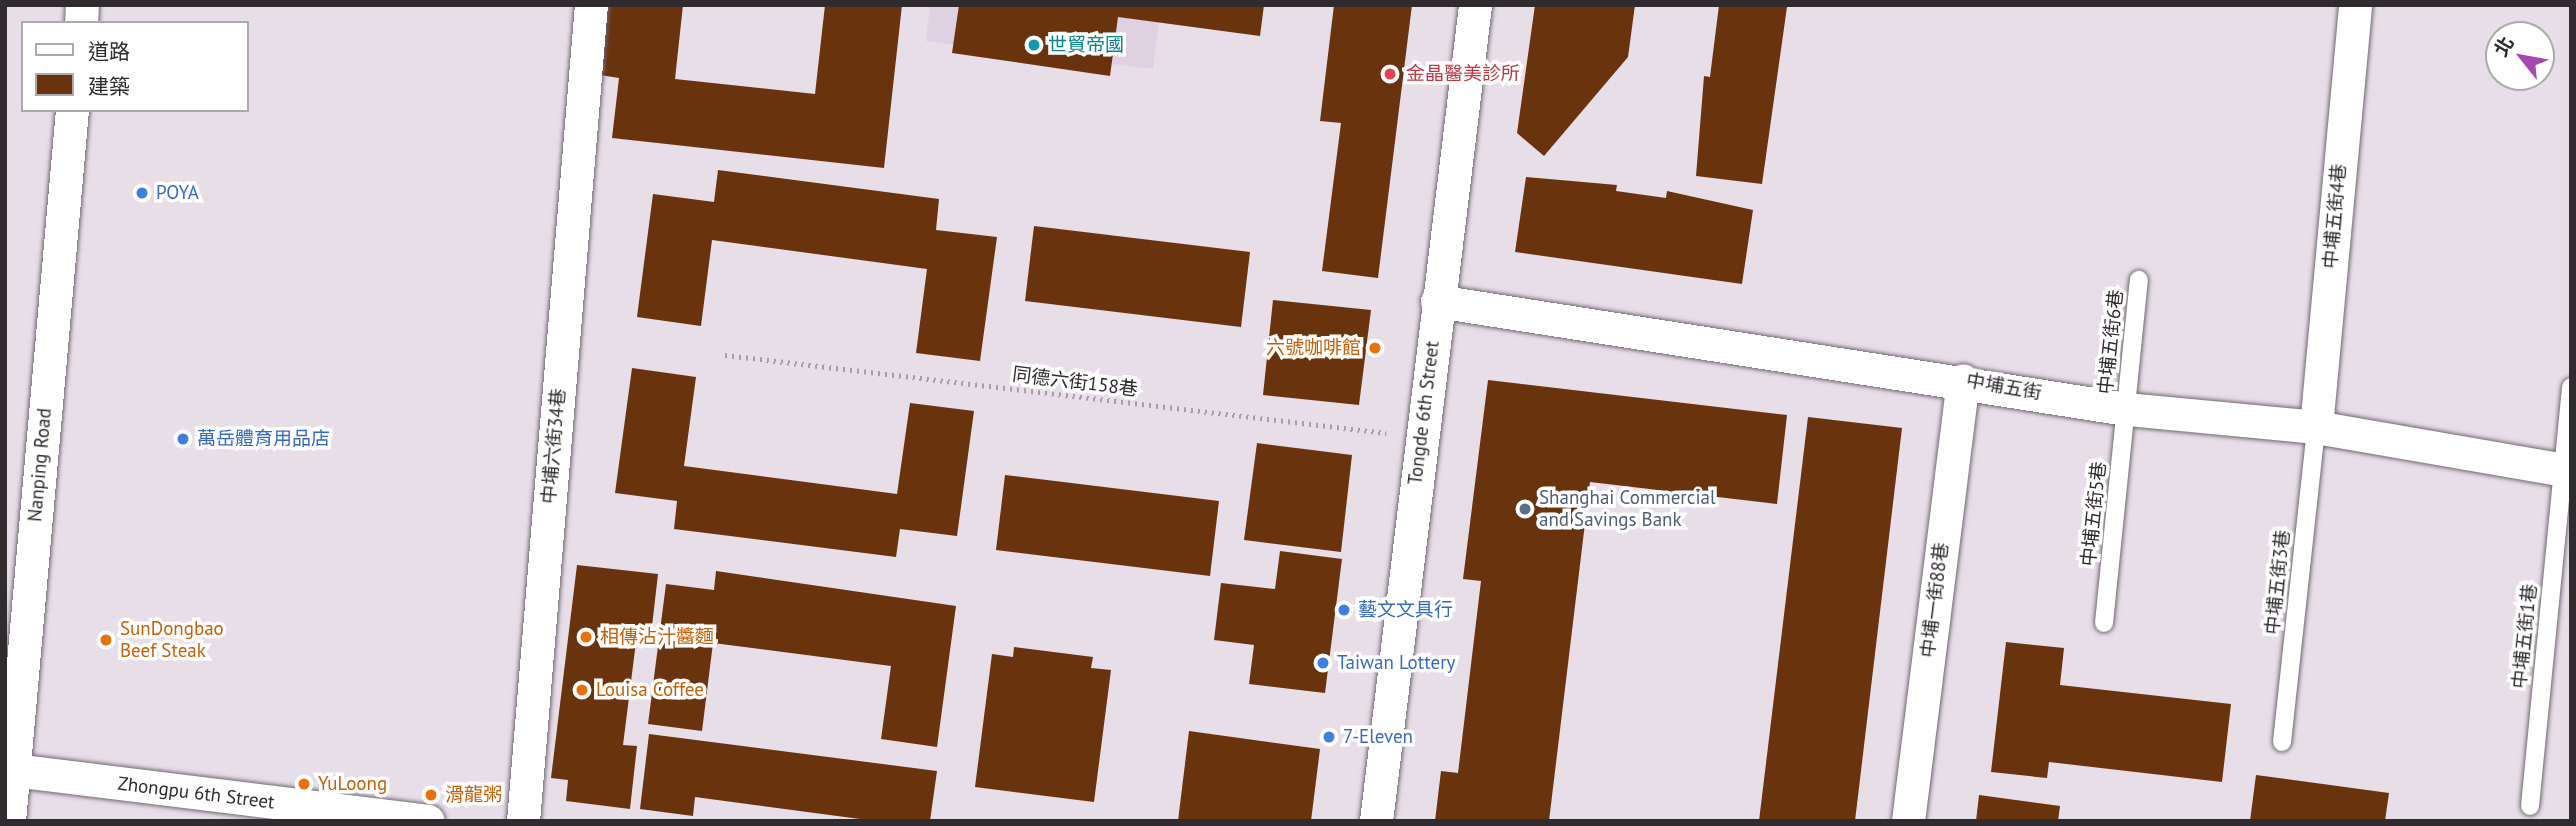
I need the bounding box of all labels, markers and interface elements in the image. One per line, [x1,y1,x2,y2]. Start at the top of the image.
legend [21,21,248,112]
north arrow [2485,21,2555,91]
text: 北 [2489,32,2519,61]
place label: 世貿帝國 [1048,34,1124,56]
marker: 世貿帝國 [1026,37,1042,53]
text: 道路 [88,38,130,65]
place label: 金晶醫美診所 [1406,63,1520,85]
marker: 金晶醫美診所 [1380,64,1400,84]
text: 建築 [88,73,130,100]
street label: 中埔五街4巷 [2319,163,2351,269]
place label: POYA [156,182,199,204]
marker: POYA [134,185,150,201]
street label: 中埔五街6巷 [2094,288,2128,396]
place label: 六號咖啡館 [1266,337,1361,359]
marker: 六號咖啡館 [1367,340,1383,356]
street label: Tongde 6th Street [1404,340,1444,486]
street label: 同德六街158巷 [1011,363,1139,401]
street label: 中埔五街 [1965,369,2043,405]
street label: 中埔六街34巷 [538,387,570,505]
street label: Nanping Road [24,407,56,523]
place label: 萬岳體育用品店 [197,428,330,450]
marker: 萬岳體育用品店 [175,431,191,447]
street label: 中埔五街5巷 [2077,460,2111,568]
place label: Shanghai Commercial and Savings Bank [1539,487,1715,531]
marker: Shanghai Commercial and Savings Bank [1517,501,1533,517]
street label: 中埔五街3巷 [2261,528,2295,636]
street label: 中埔一街88巷 [1917,541,1953,659]
street label: 中埔五街1巷 [2508,582,2542,690]
place label: 藝文文具行 [1358,599,1453,621]
marker: 藝文文具行 [1336,602,1352,618]
place label: SunDongbao Beef Steak [120,618,224,662]
place label: 相傳沾汁醬麵 [600,626,714,648]
marker: 相傳沾汁醬麵 [578,629,594,645]
marker: SunDongbao Beef Steak [98,632,114,648]
place label: Taiwan Lottery [1337,652,1455,674]
marker: Taiwan Lottery [1315,655,1331,671]
place label: Louisa Coffee [596,679,704,701]
marker: Louisa Coffee [574,682,590,698]
place label: 7-Eleven [1343,726,1413,748]
marker: 7-Eleven [1321,729,1337,745]
street label: Zhongpu 6th Street [116,772,276,814]
place label: YuLoong [318,773,387,795]
marker: YuLoong [296,776,312,792]
place label: 滑龍粥 [445,784,502,806]
marker: 滑龍粥 [423,787,439,803]

